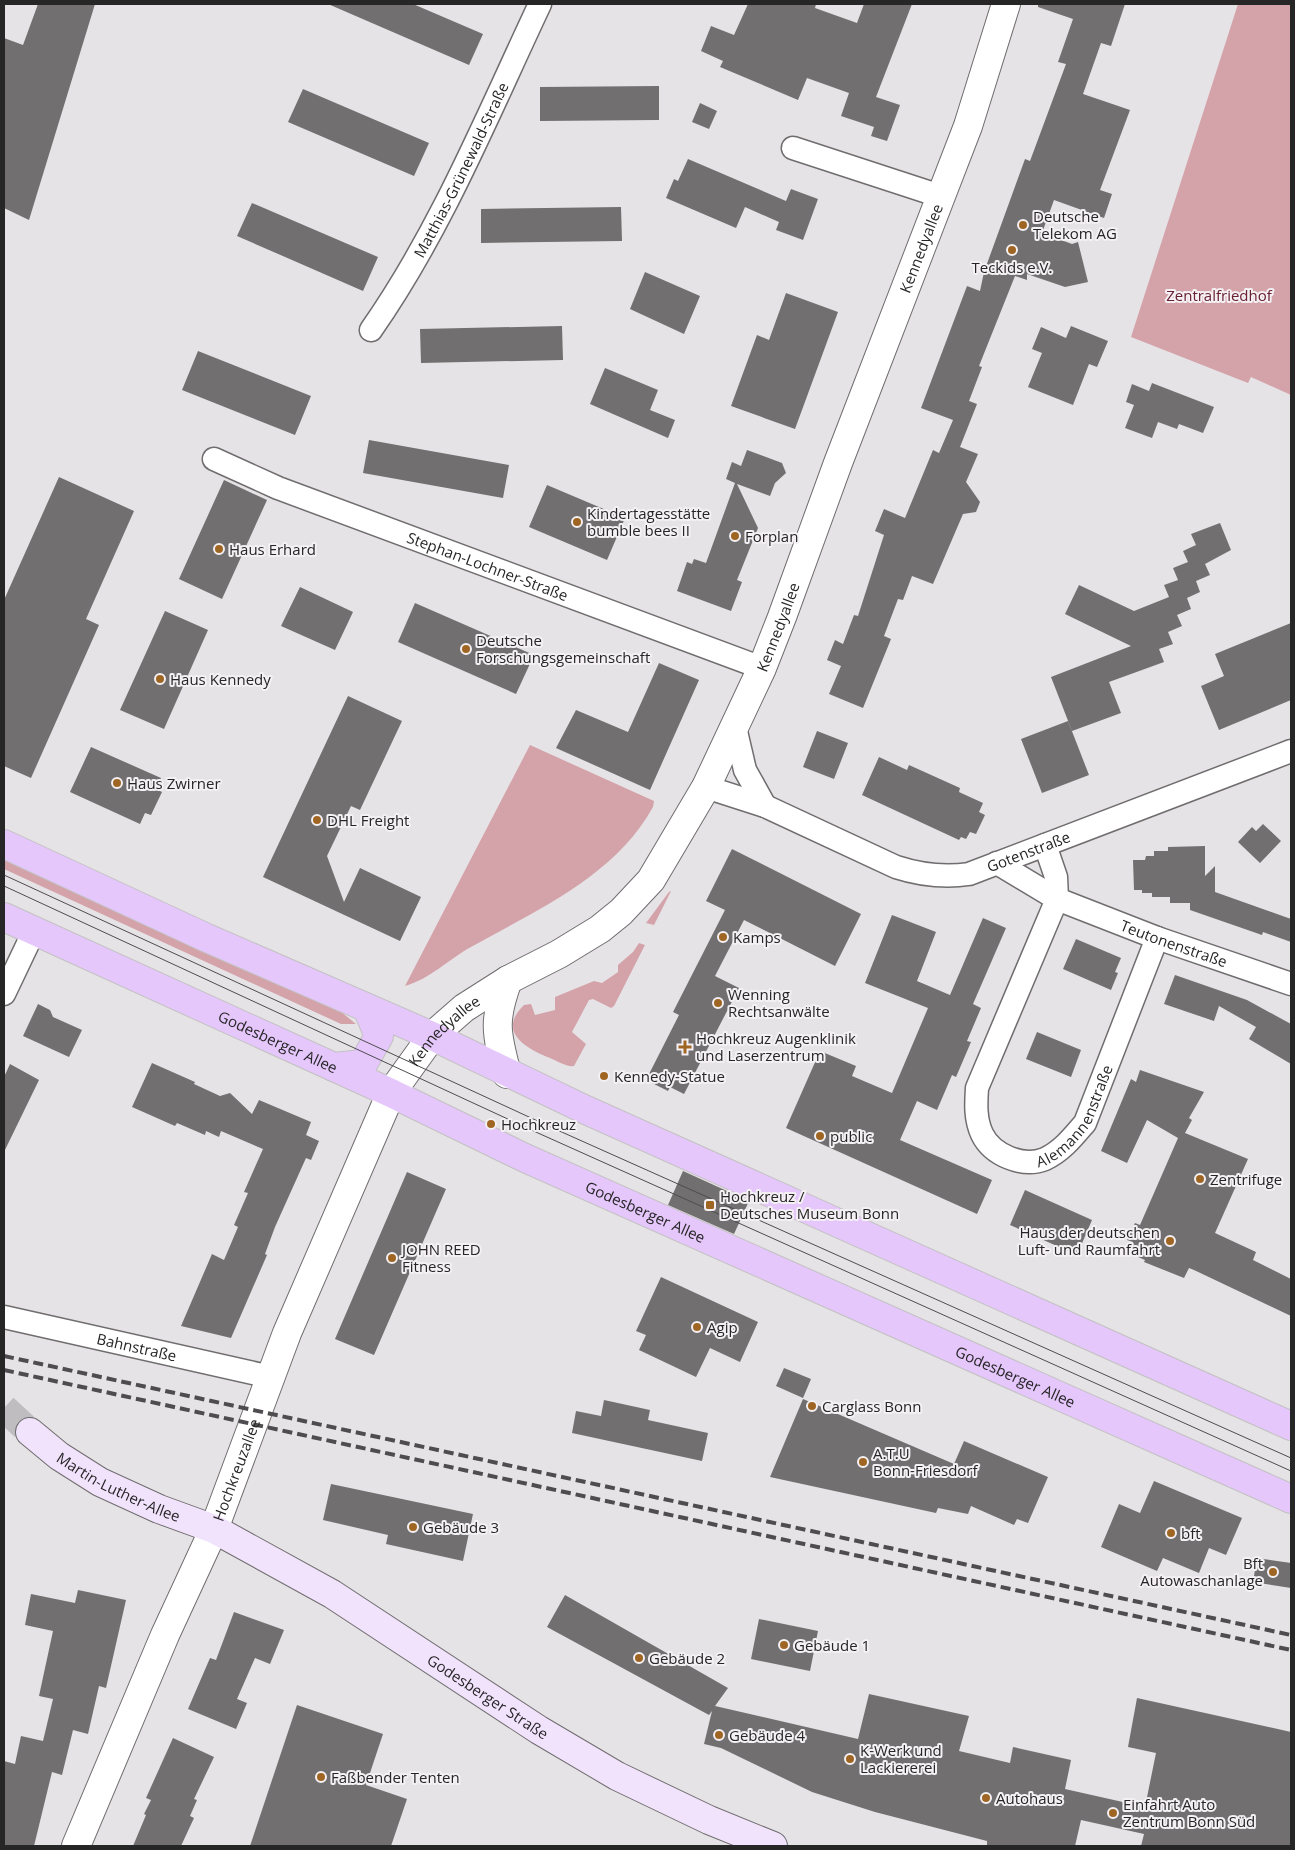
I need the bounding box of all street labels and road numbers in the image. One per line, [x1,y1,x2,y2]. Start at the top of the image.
street label: Matthias-Grünewald-Straße [409,79,513,261]
street label: Kennedyallee [895,201,947,296]
street label: Stephan-Lochner-Straße [404,527,571,605]
street label: Kennedyallee [752,580,804,675]
street label: Gotenstraße [984,826,1073,876]
street label: Teutonenstraße [1118,915,1230,971]
street label: Kennedyallee [404,991,484,1070]
street label: Godesberger Allee [215,1006,341,1077]
street label: Alemannenstraße [1034,1062,1117,1171]
street label: Godesberger Allee [582,1176,709,1247]
street label: Bahnstraße [95,1328,179,1365]
street label: Godesberger Allee [952,1341,1079,1412]
street label: Hochkreuzallee [208,1416,264,1524]
street label: Martin-Luther-Allee [53,1447,183,1526]
street label: Godesberger Straße [424,1649,552,1743]

